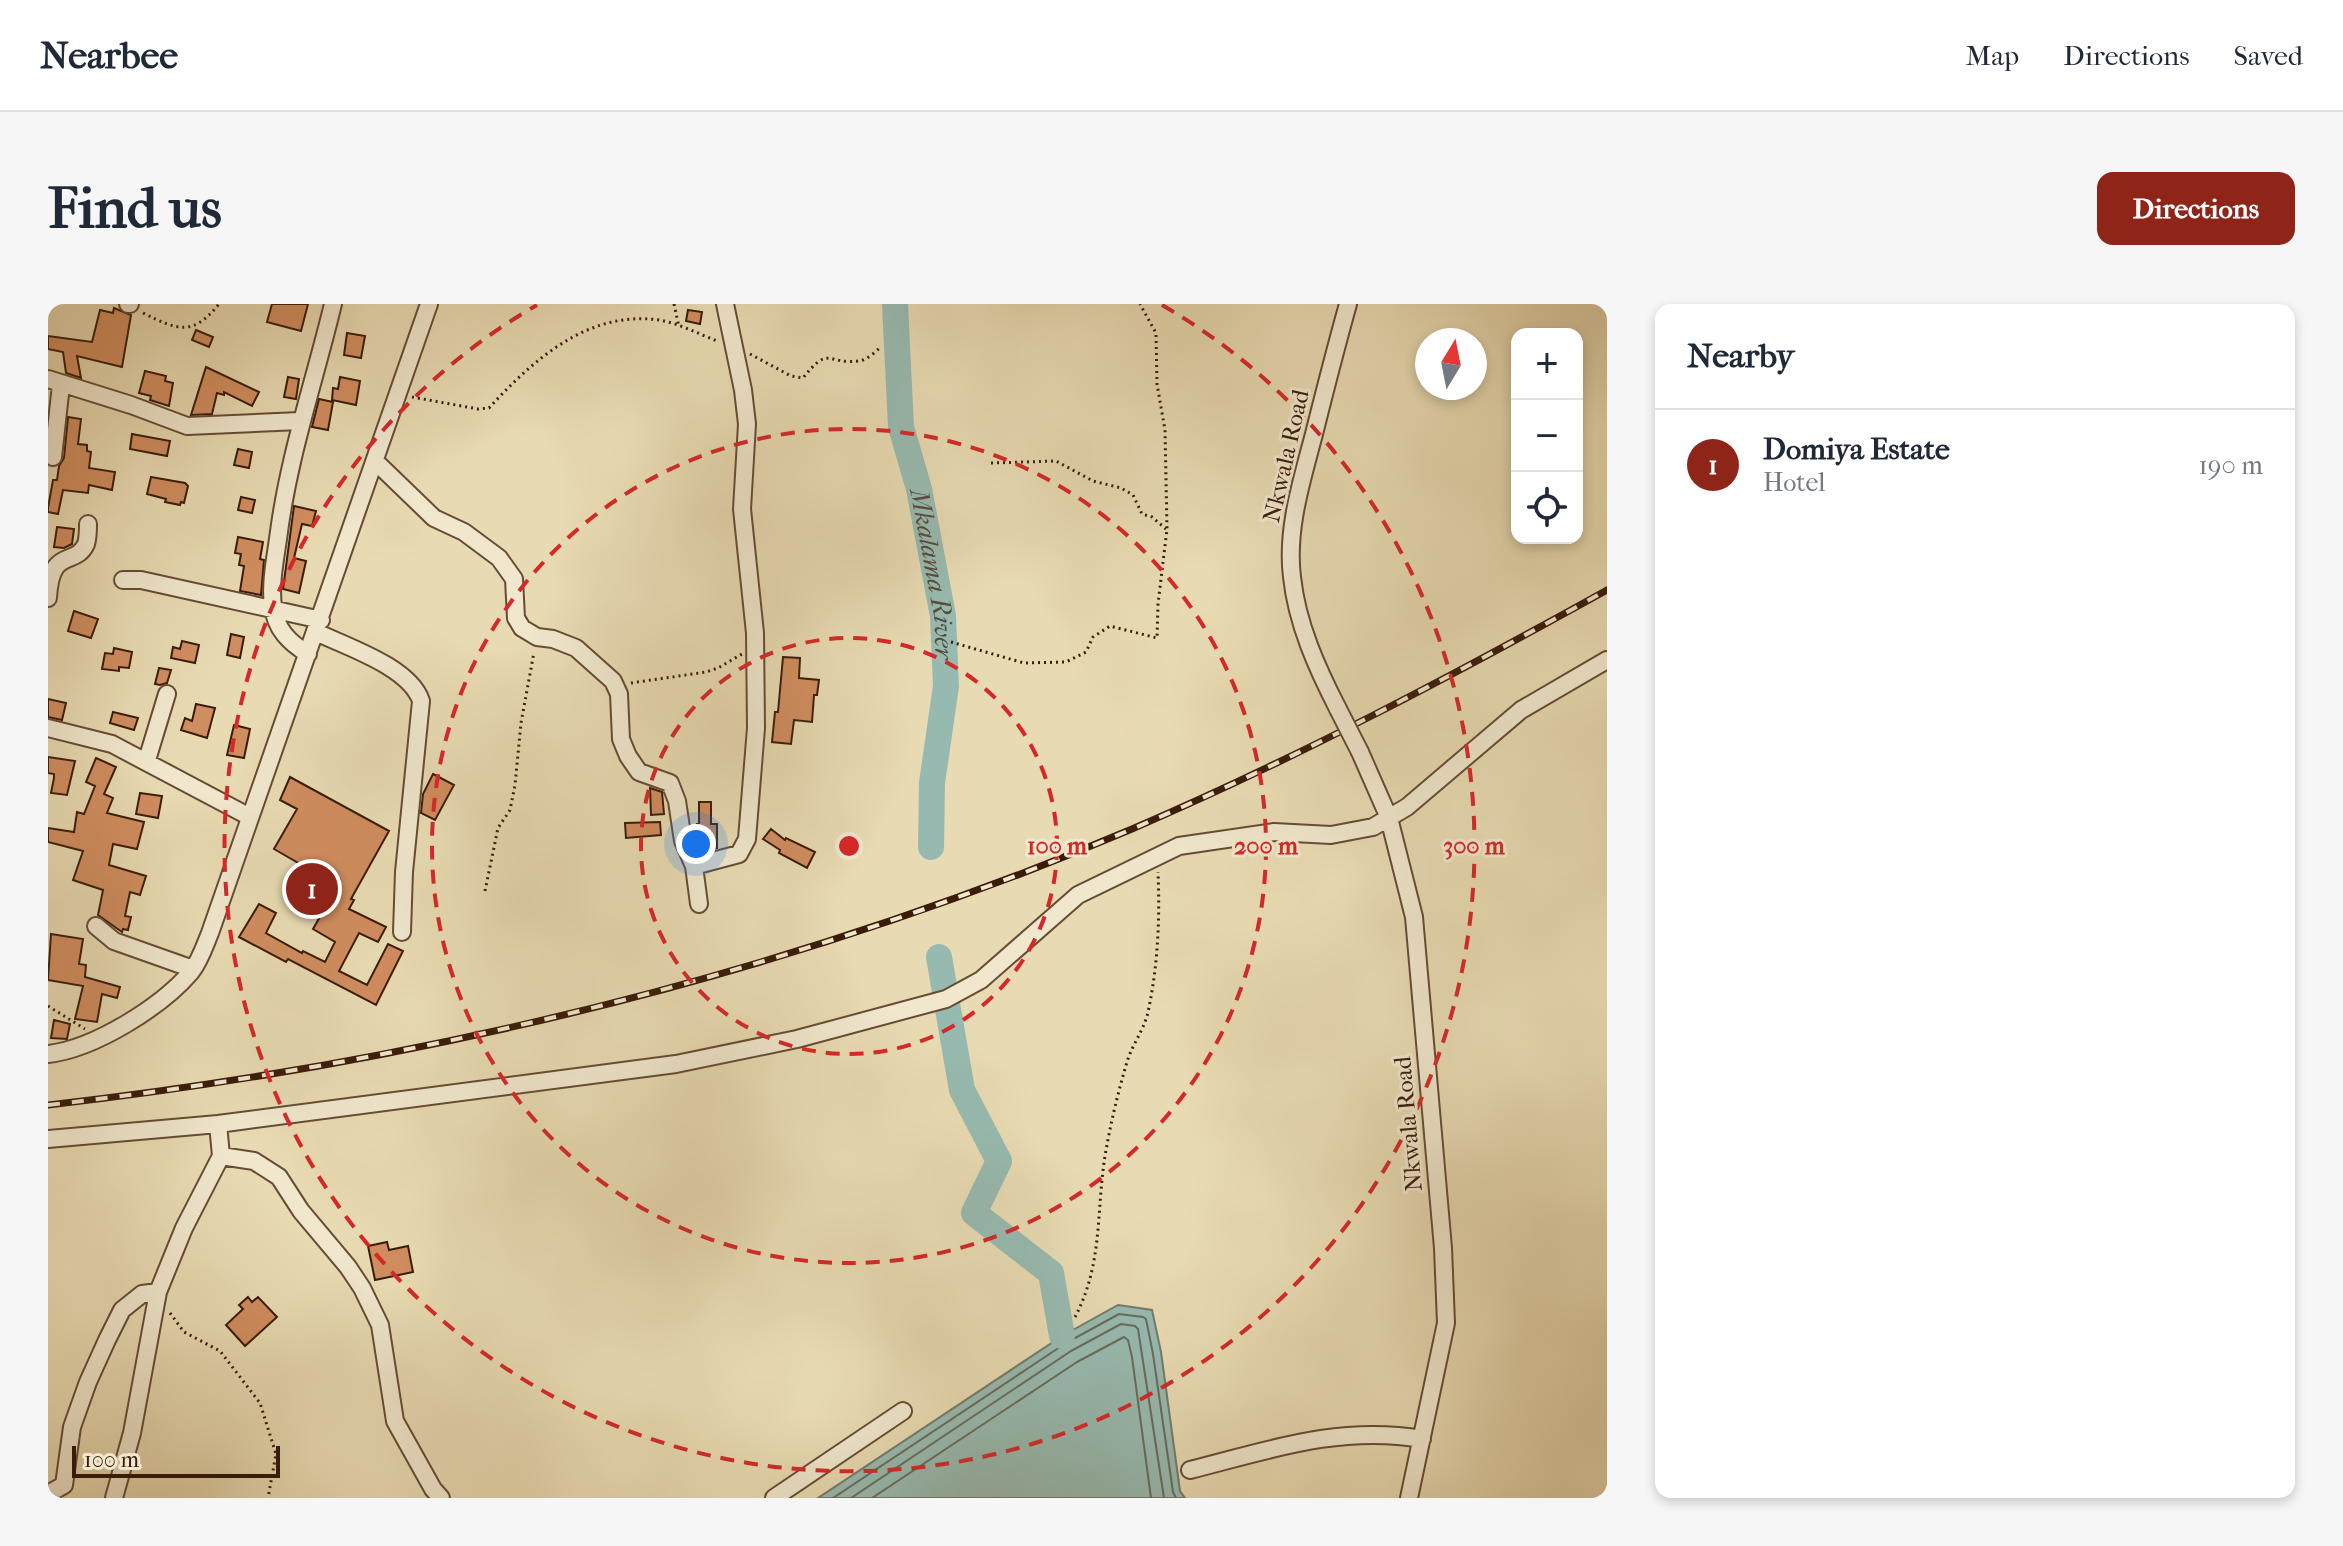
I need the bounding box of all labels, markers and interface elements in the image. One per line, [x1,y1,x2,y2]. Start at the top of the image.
text: Nearbee [40,33,178,78]
text: Map [1966,39,2019,72]
text: Directions [2063,39,2190,72]
text: Saved [2234,39,2303,72]
button: Directions [2097,172,2295,245]
text: Find us [48,176,222,241]
north arrow [1415,328,1487,400]
map controls [1511,328,1583,544]
button: + [1511,328,1583,400]
text: Nearby [1687,336,1794,376]
street label: Nkwala Road [1257,386,1315,525]
button: − [1511,400,1583,472]
text: Domiya Estate [1763,432,1950,467]
text: 1 [1708,450,1718,481]
text: 190 m [2199,450,2263,481]
text: Hotel [1763,467,1826,498]
button: locate [1511,472,1583,544]
water label: Mkalama River [903,484,960,662]
your location [676,824,716,864]
centre of rings [835,832,863,860]
text: 100 m [1027,832,1088,860]
text: 200 m [1234,832,1299,860]
text: 300 m [1443,832,1506,860]
pin: 1 [286,859,338,919]
street label: Nkwala Road [1388,1054,1428,1193]
scale bar [72,1442,280,1478]
text: 100 m [84,1447,139,1473]

